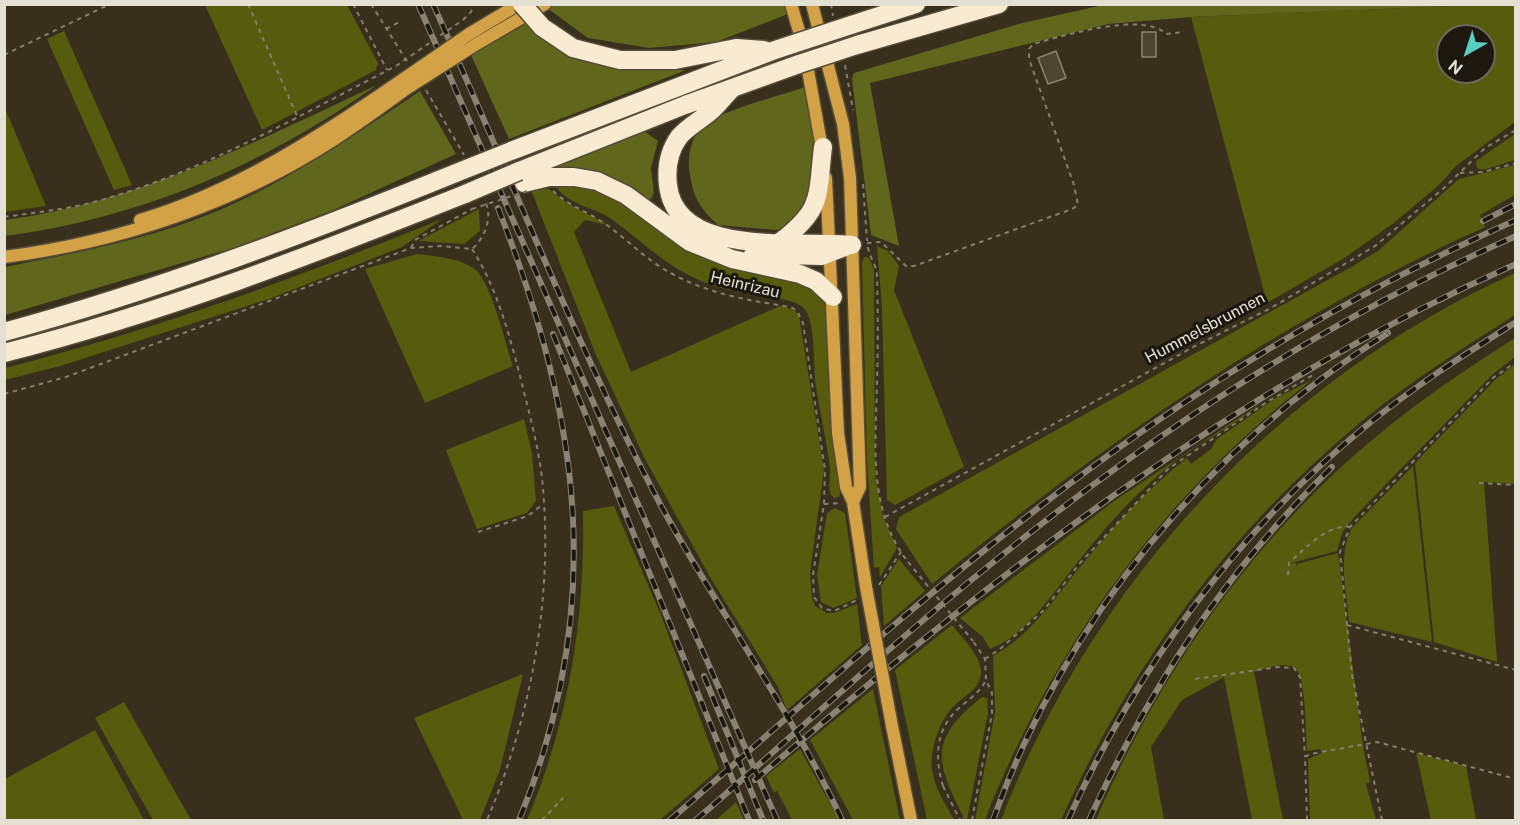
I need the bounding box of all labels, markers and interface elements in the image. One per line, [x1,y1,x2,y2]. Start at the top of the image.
north arrow [1436,24,1496,84]
text: N [1445,56,1466,78]
street label: Heinrizau [708,268,782,302]
street label: Hummelsbrunnen [1142,288,1268,368]

